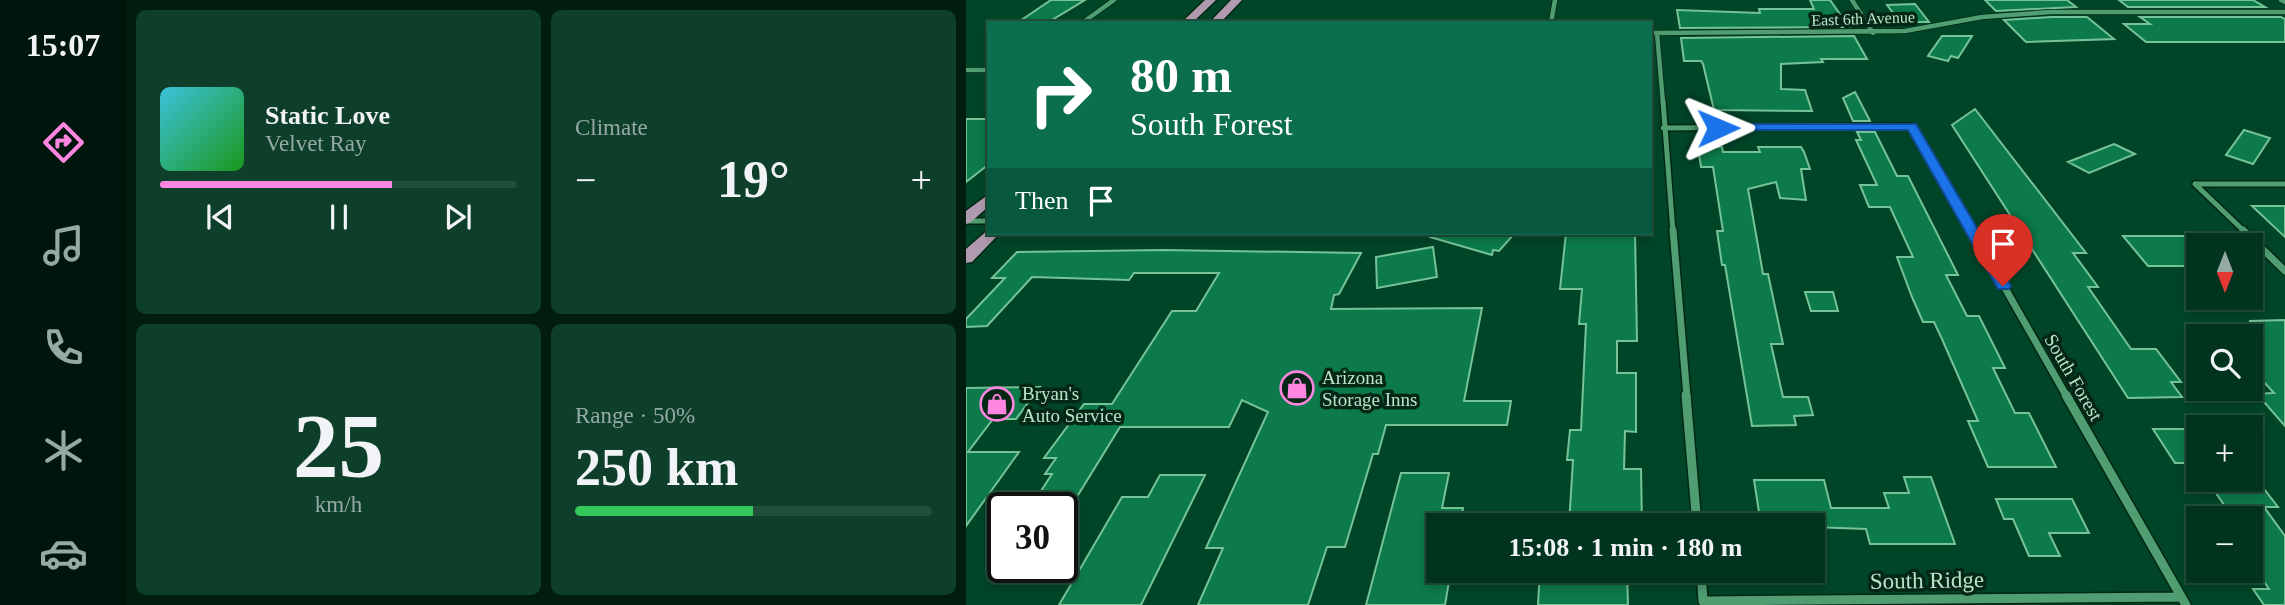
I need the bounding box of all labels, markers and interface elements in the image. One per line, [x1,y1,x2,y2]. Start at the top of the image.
street label: East 6th Avenue [1811,8,1915,29]
text: 15:07 [26,27,100,63]
text: 80 m [1130,48,1232,103]
icon: right [1015,49,1106,140]
position arrow [1681,91,1755,165]
text: Static Love [265,101,390,130]
text: South Forest [1130,106,1293,142]
text: Climate [575,115,648,140]
icon: directions [39,118,88,167]
text: Velvet Ray [265,131,367,156]
text: 19° [717,151,790,208]
text: − [575,159,596,201]
text: + [911,159,932,201]
icon: arrive [1082,182,1120,220]
text: Then [1015,186,1068,215]
icon: previous [201,198,239,236]
icon: pause [320,198,358,236]
icon: next [439,198,477,236]
pin [1973,214,2033,286]
icon: music [39,221,88,270]
icon: arrive [1984,225,2022,263]
north arrow [2186,233,2263,310]
map controls [2186,233,2263,583]
icon: phone [39,323,88,372]
button: search [2186,324,2263,401]
street label: South Forest [2040,330,2107,425]
place label: Arizona Storage Inns [1322,367,1418,410]
shop icon: Arizona Storage Inns [1278,369,1316,407]
place label: Bryan's Auto Service [1022,383,1122,426]
shop icon: Bryan's Auto Service [978,385,1016,423]
text: 25 [293,396,384,497]
text: Range · 50% [575,403,695,428]
button: + [2186,415,2263,492]
icon: climate [39,426,88,475]
text: 250 km [575,439,738,496]
text: km/h [315,492,362,517]
speed limit sign: 30 [987,492,1078,583]
button: − [2186,506,2263,583]
icon: car [39,529,88,578]
text: 15:08 · 1 min · 180 m [1509,533,1743,562]
street label: South Ridge [1870,567,1984,594]

